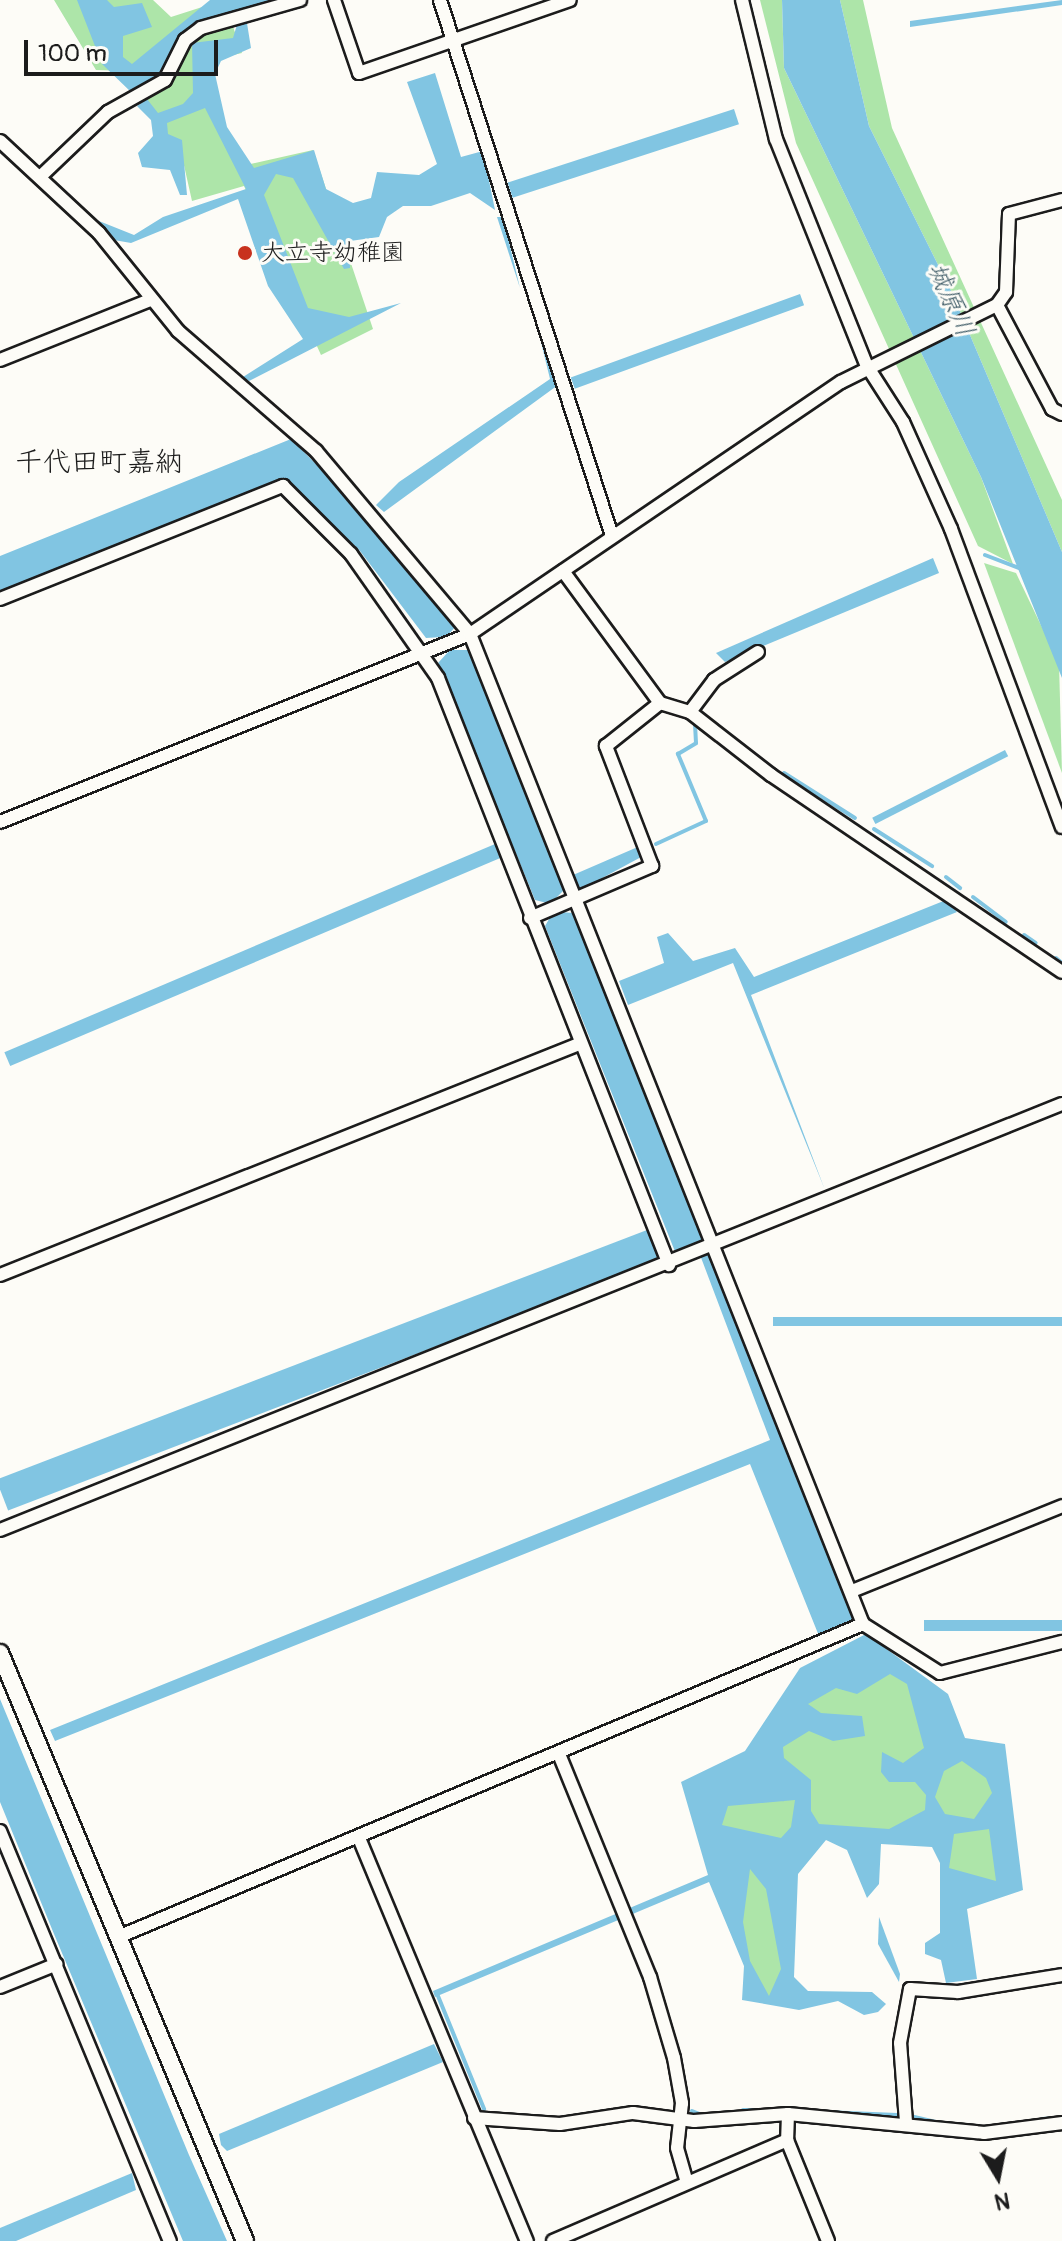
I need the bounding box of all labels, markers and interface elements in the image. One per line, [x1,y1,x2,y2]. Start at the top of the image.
scale bar [28,24,222,74]
text: 100 m [38,39,107,68]
place label: 大立寺幼稚園 [261,239,405,267]
marker: 大立寺幼稚園 [236,244,254,262]
water label: 城原川 [920,258,980,342]
district label: 千代田町嘉納 [15,446,183,480]
north arrow [958,2137,1038,2217]
text: N [992,2186,1012,2216]

